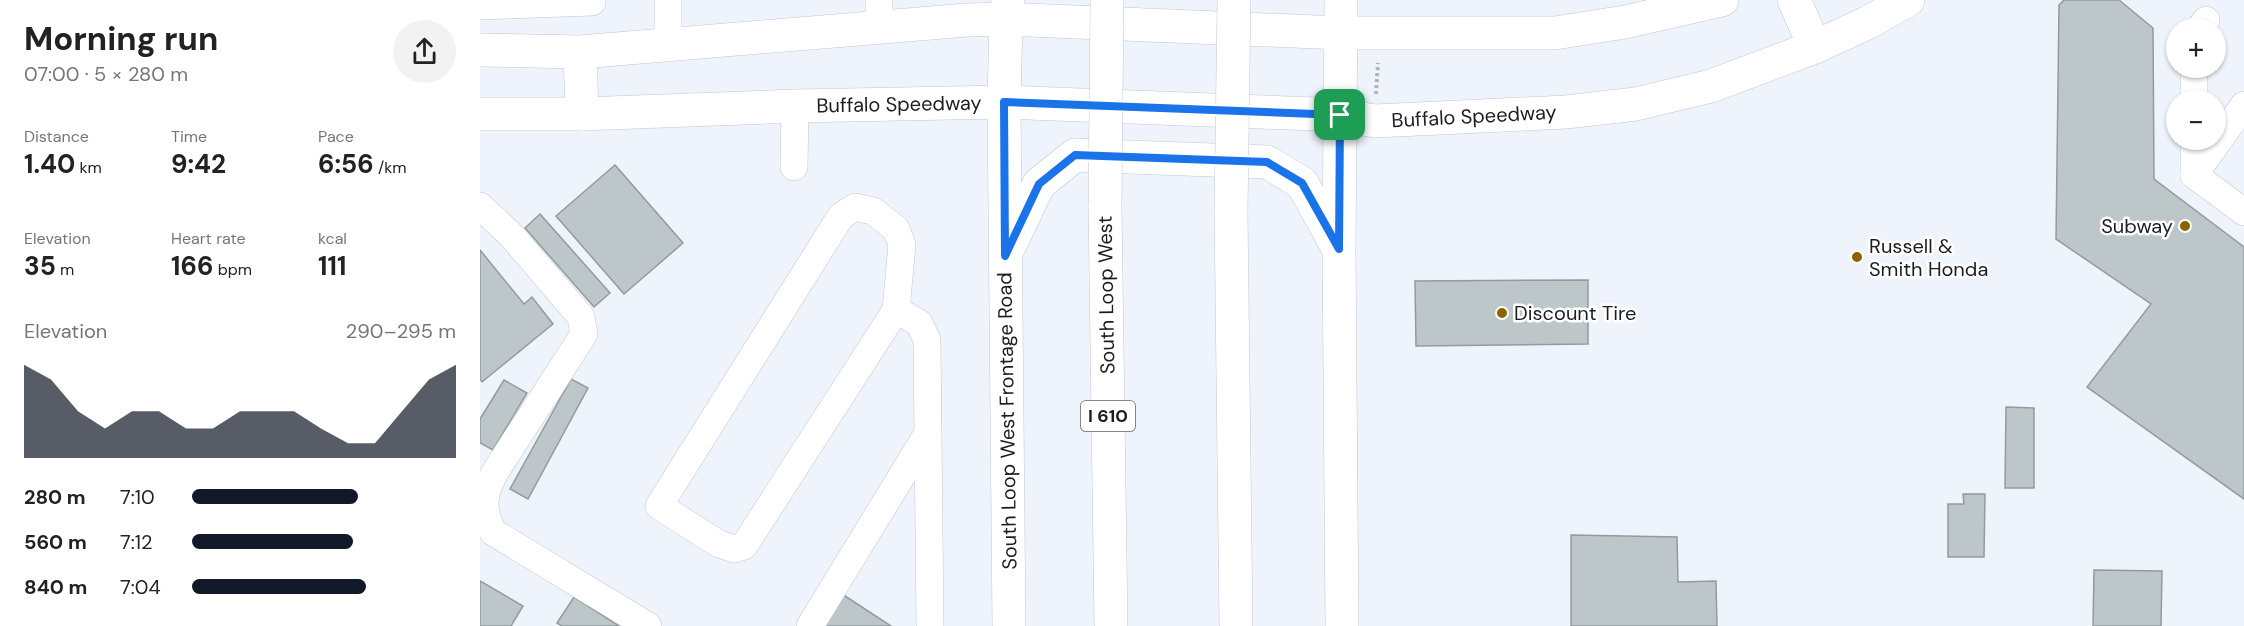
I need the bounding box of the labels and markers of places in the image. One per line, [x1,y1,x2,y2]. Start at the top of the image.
pin [1314,89,1365,140]
place label: Subway [2101,213,2173,239]
marker: Subway [2178,219,2192,233]
place label: Russell & Smith Honda [1869,233,1988,282]
marker: Russell & Smith Honda [1850,250,1864,264]
place label: Discount Tire [1514,300,1636,326]
marker: Discount Tire [1495,306,1509,320]

